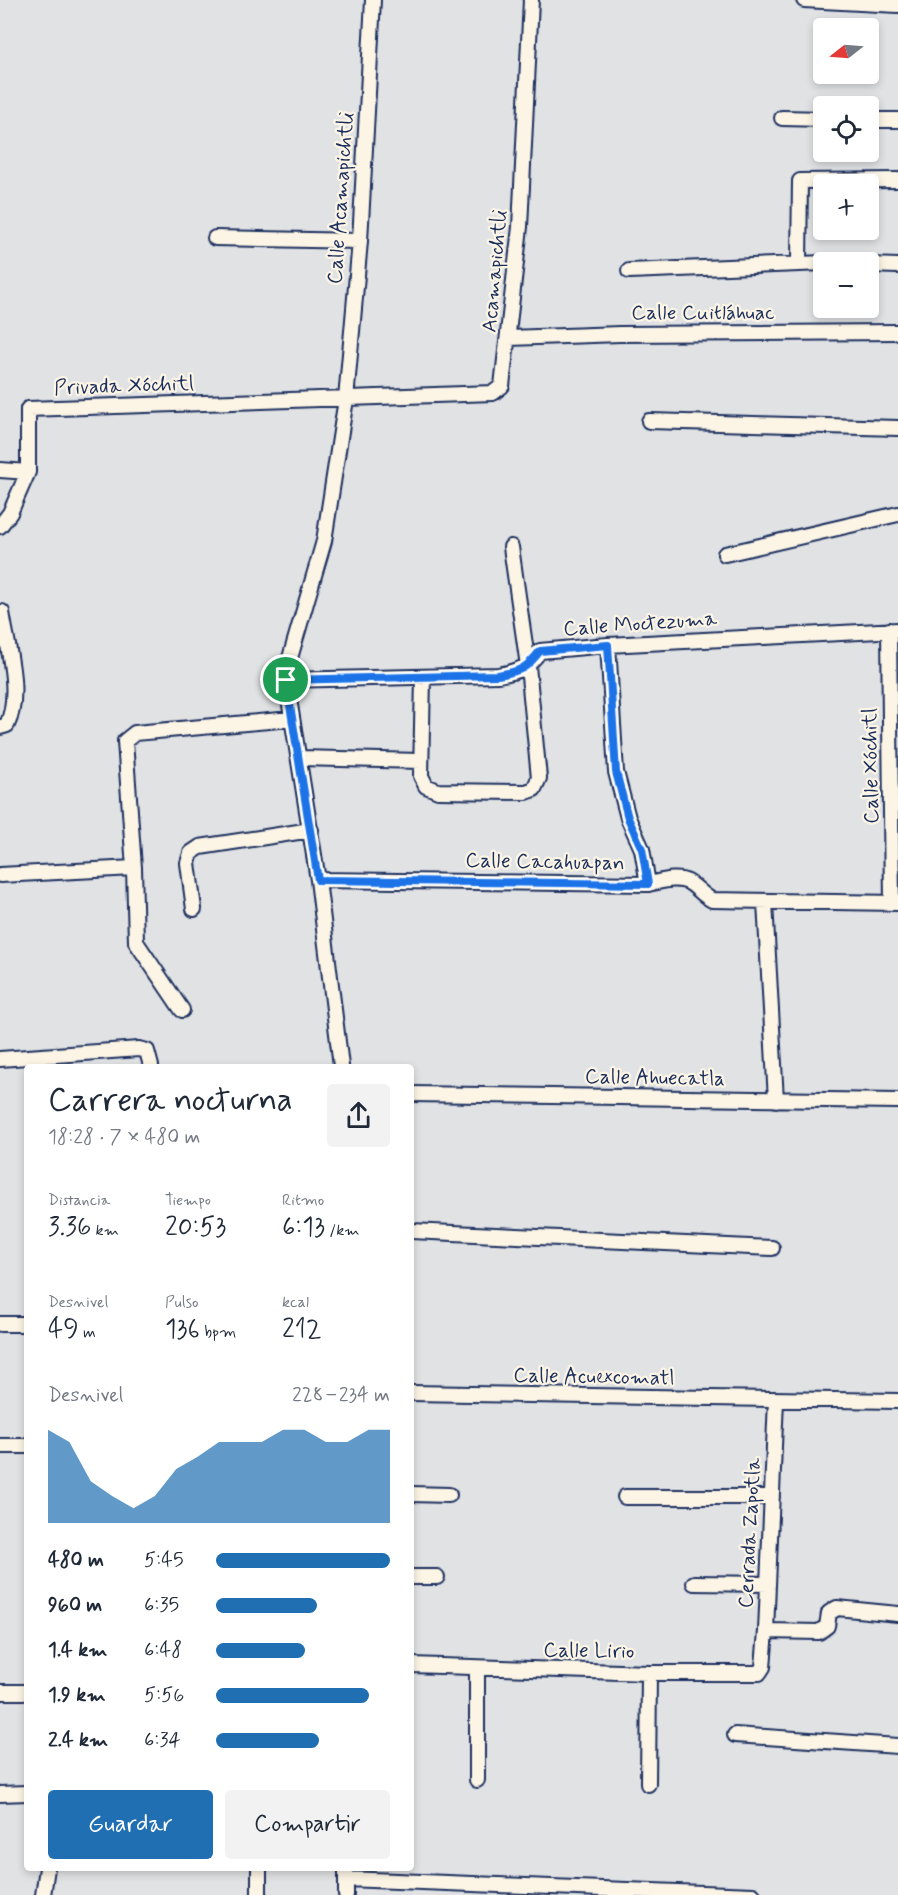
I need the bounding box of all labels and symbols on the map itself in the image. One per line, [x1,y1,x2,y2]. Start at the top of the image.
north arrow [813,18,879,84]
street label: Calle Acamapichtli [321,111,361,285]
street label: Acamapichtli [476,208,514,334]
street label: Calle Cuitláhuac [631,299,775,327]
street label: Privada Xóchitl [54,370,194,402]
street label: Calle Moctezuma [562,605,718,643]
pin [260,654,311,705]
street label: Calle Xóchitl [856,708,886,824]
street label: Calle Cacahuapan [465,847,625,877]
street label: Calle Ahuecatla [585,1063,725,1093]
street label: Calle Acuexcomatl [513,1362,675,1392]
street label: Cerrada Zapotla [732,1457,768,1609]
street label: Calle Lirio [543,1636,635,1666]

